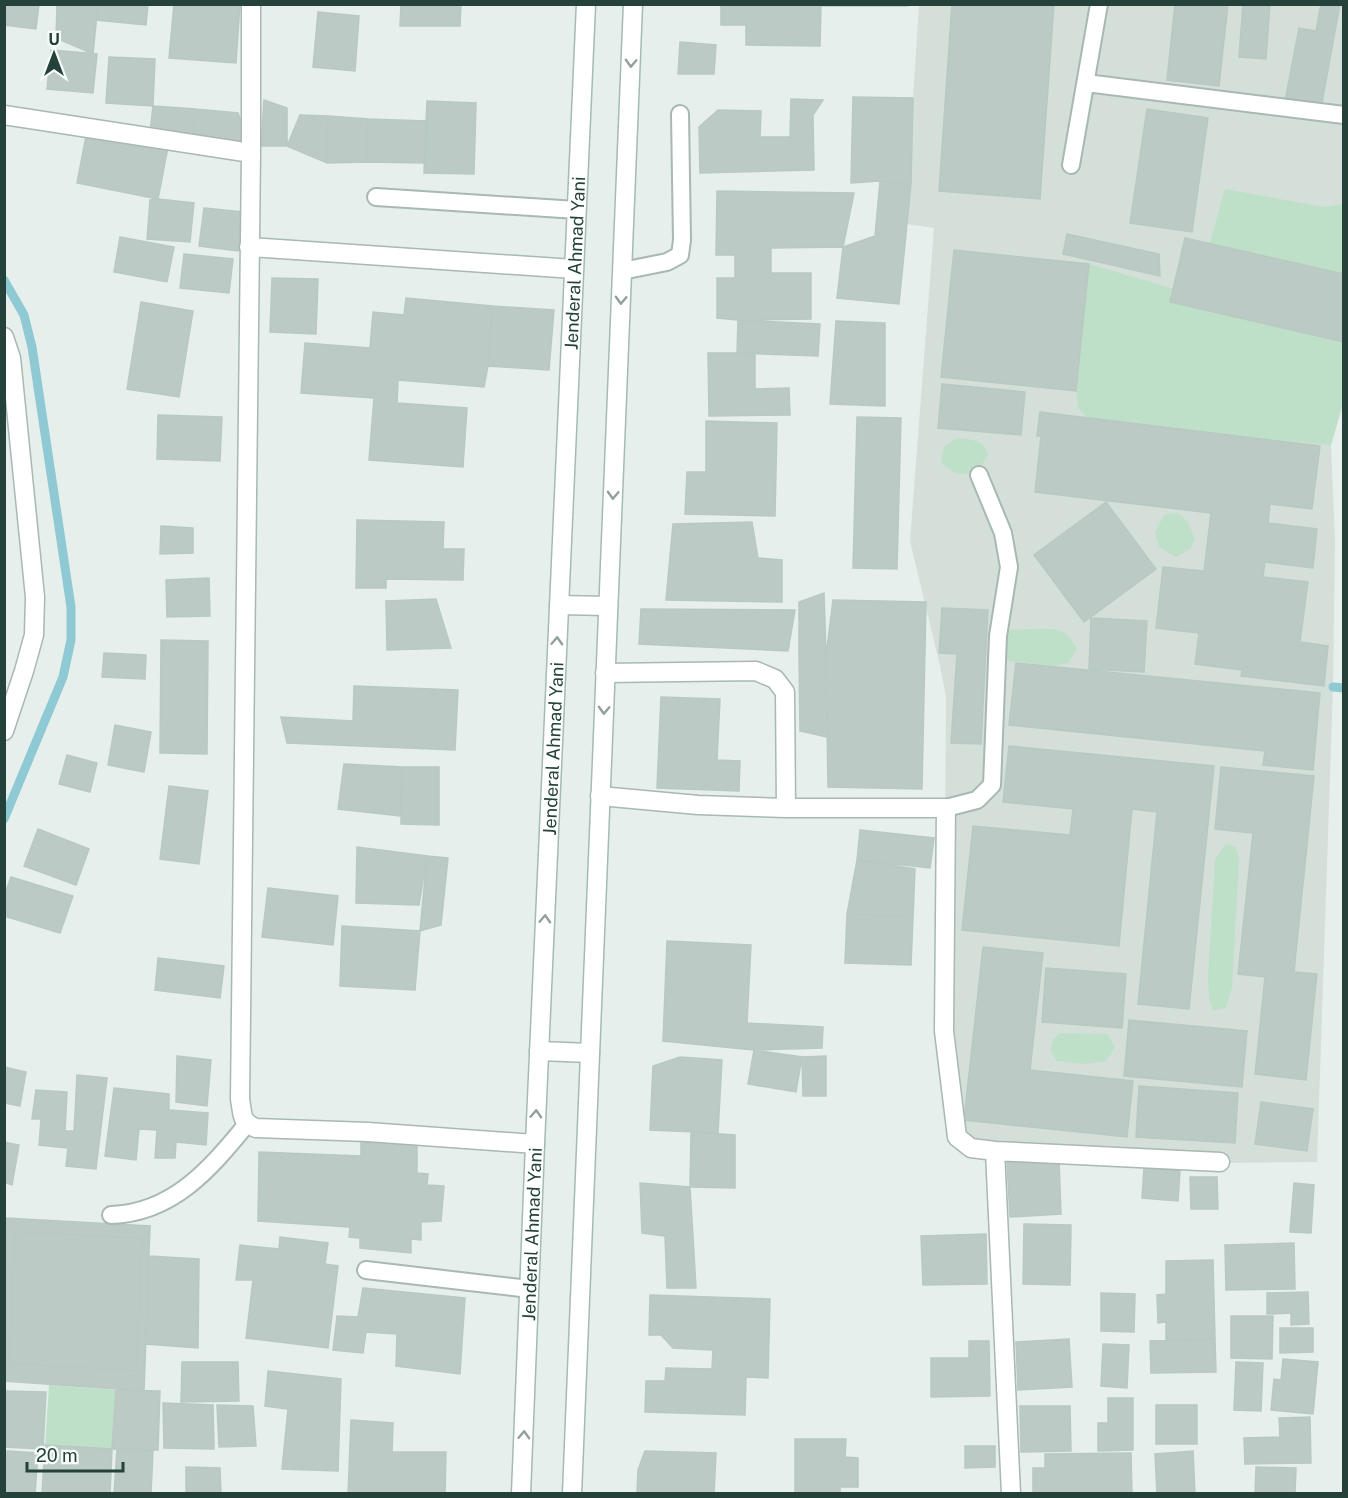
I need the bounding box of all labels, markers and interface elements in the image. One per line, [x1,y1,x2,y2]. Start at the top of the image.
north arrow [24,24,84,84]
text: U [48,30,60,49]
one-way arrow [624,58,637,67]
street label: Jenderal Ahmad Yani [560,176,589,350]
one-way arrow [614,295,627,304]
one-way arrow [606,490,619,499]
one-way arrow [551,636,564,645]
street label: Jenderal Ahmad Yani [538,662,567,836]
one-way arrow [597,706,610,715]
one-way arrow [538,915,551,924]
one-way arrow [530,1110,542,1119]
street label: Jenderal Ahmad Yani [517,1147,545,1321]
one-way arrow [517,1431,530,1440]
scale bar [27,1435,123,1473]
text: 20 m [36,1445,78,1466]

